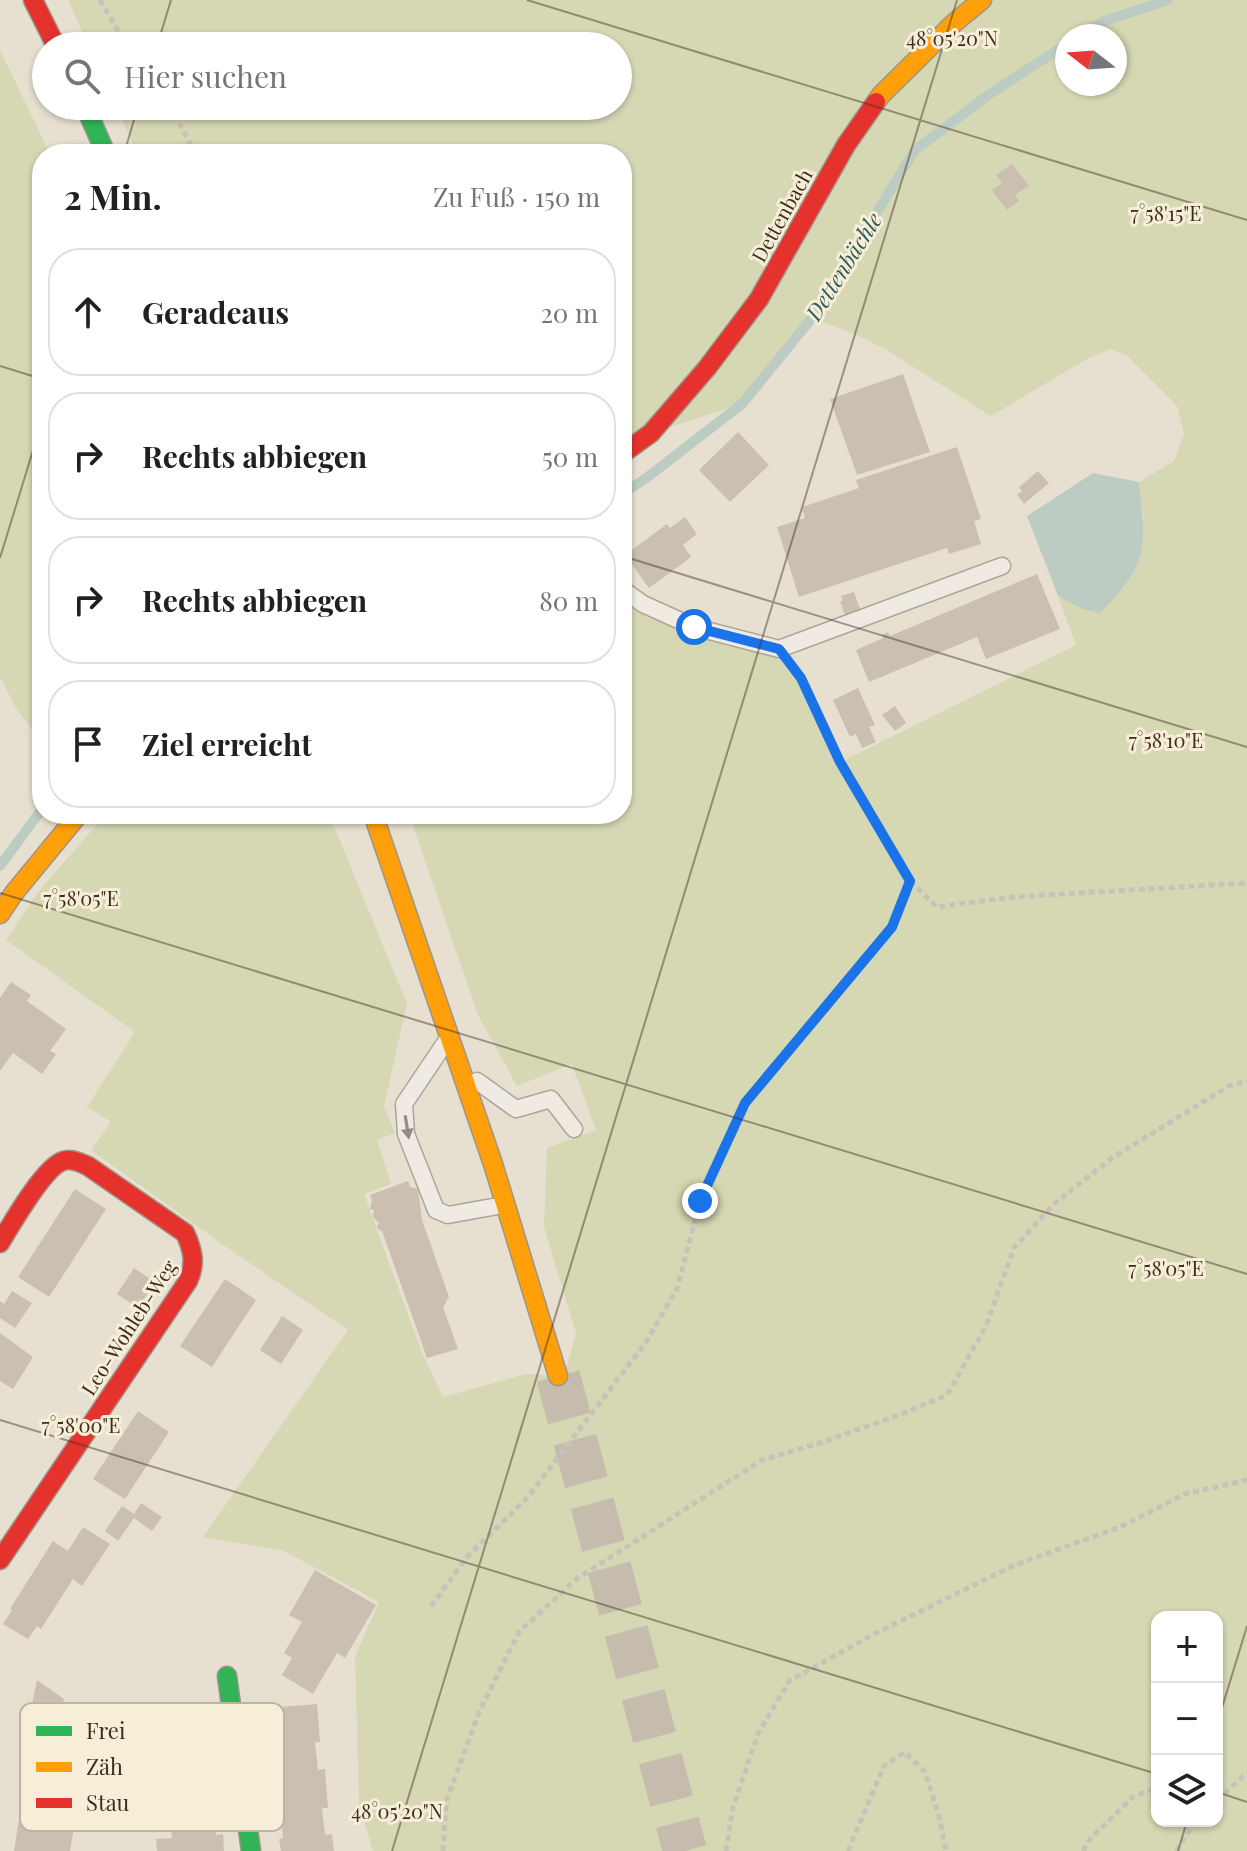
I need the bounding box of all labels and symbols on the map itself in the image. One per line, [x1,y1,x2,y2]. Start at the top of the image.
text: 48°05'20"N [906,24,998,51]
north arrow [1055,24,1127,96]
street label: Dettenbach [744,163,818,266]
text: 7°58'15"E [1131,199,1201,226]
water label: Dettenbächle [797,206,888,326]
route start [676,609,712,645]
text: 7°58'10"E [1129,726,1203,753]
text: 7°58'05"E [43,884,119,911]
one-way arrow [401,1115,414,1140]
route end [682,1183,718,1219]
street label: Leo-Wohleb-Weg [74,1254,182,1400]
text: 7°58'05"E [1128,1254,1204,1281]
text: 7°58'00"E [42,1411,120,1438]
legend [20,1703,284,1831]
text: Frei [86,1715,125,1745]
text: Zäh [86,1751,123,1781]
text: Stau [86,1787,130,1817]
text: 48°05'20"N [351,1797,443,1824]

